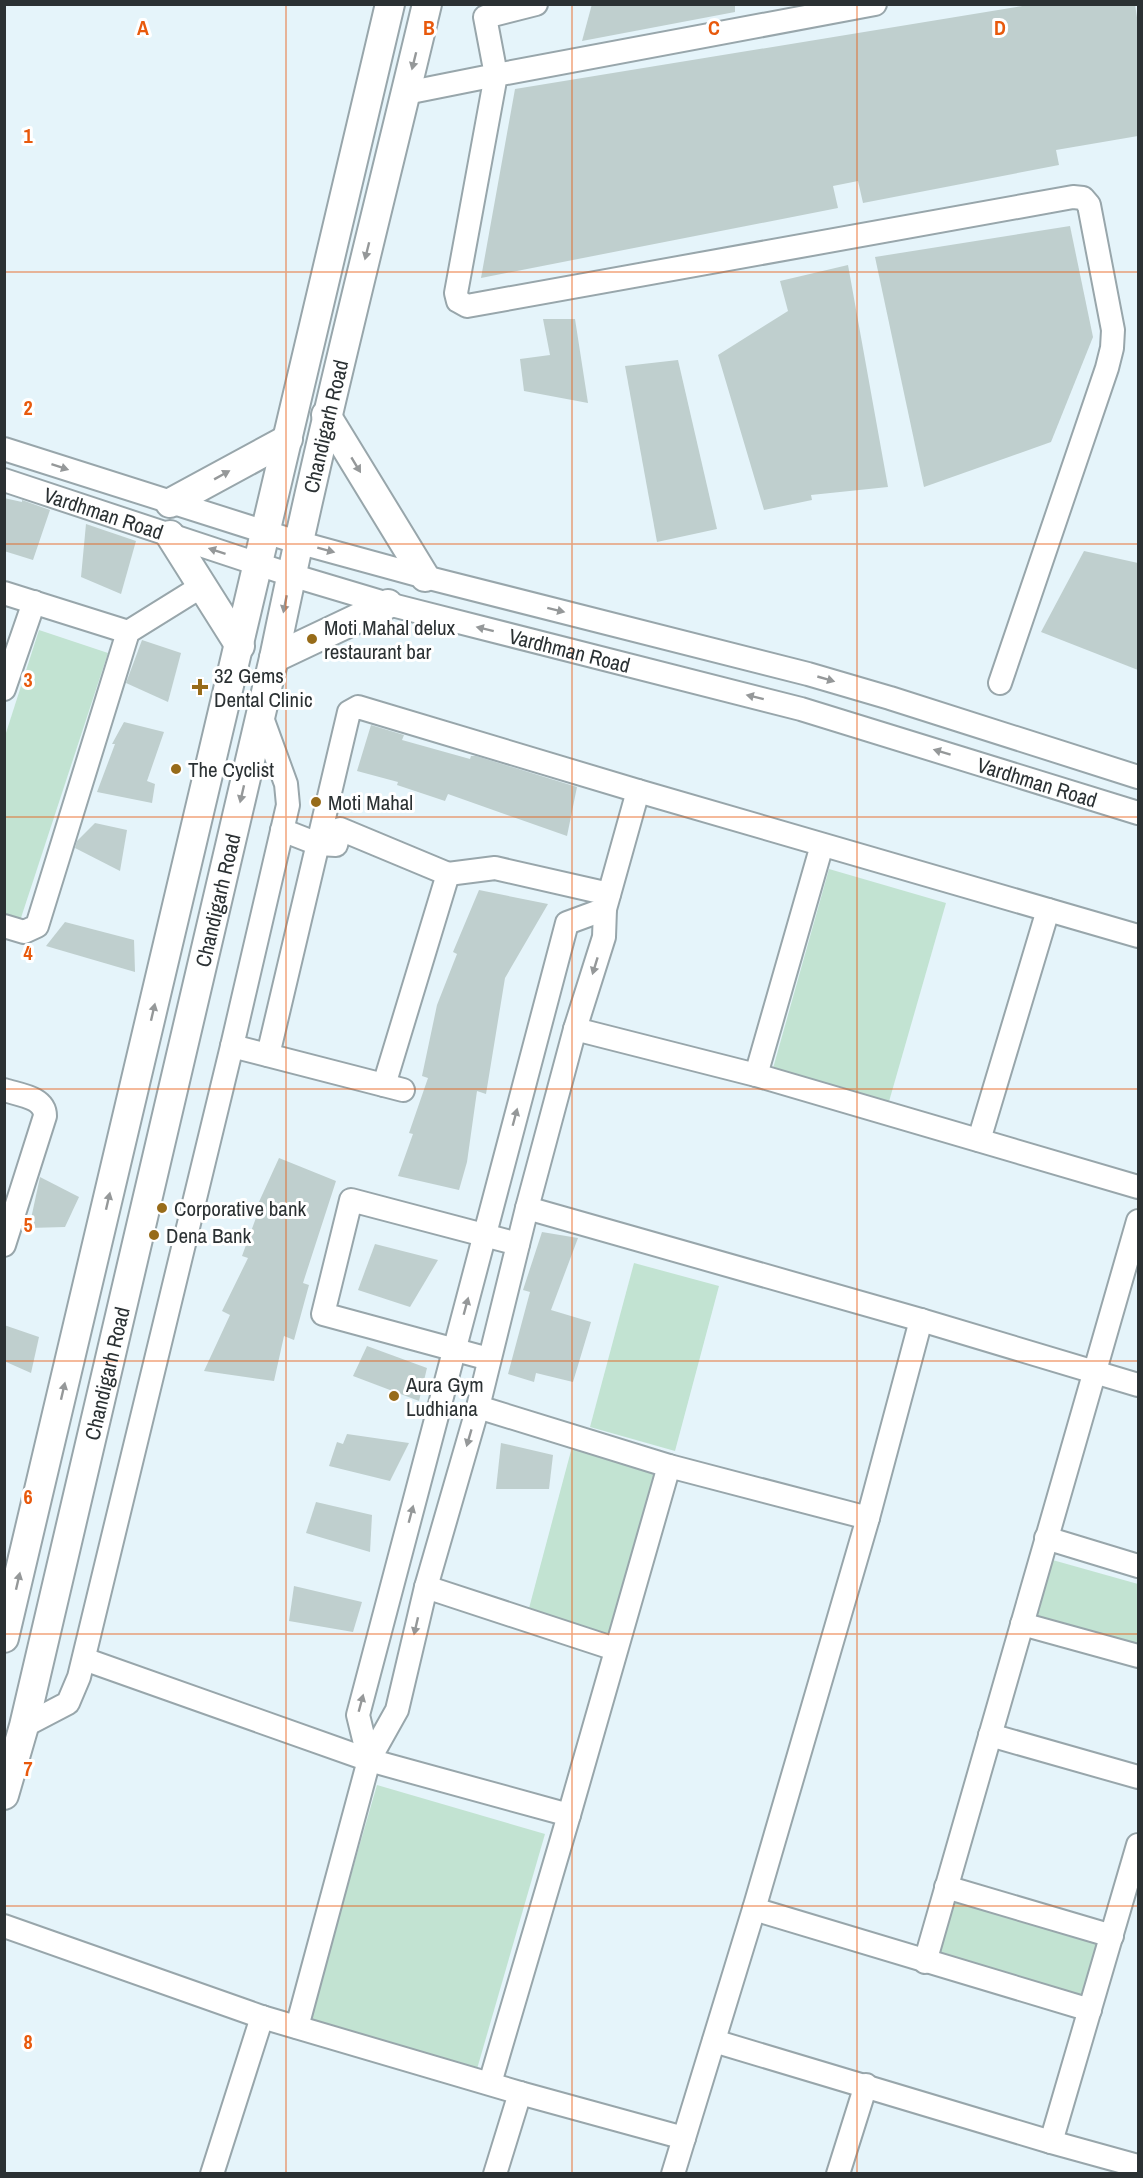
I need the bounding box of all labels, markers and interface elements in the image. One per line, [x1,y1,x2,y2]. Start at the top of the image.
text: A [137,14,149,41]
text: B [423,14,435,41]
text: C [708,14,720,41]
text: D [994,14,1006,41]
one-way arrow [408,52,418,71]
text: 1 [23,122,33,149]
one-way arrow [362,242,372,260]
street label: Chandigarh Road [296,357,355,496]
text: 2 [23,394,33,421]
one-way arrow [351,457,362,473]
one-way arrow [51,463,69,472]
one-way arrow [213,470,230,480]
street label: Vardhman Road [40,480,167,546]
one-way arrow [208,545,226,555]
one-way arrow [318,546,336,555]
one-way arrow [280,595,289,614]
one-way arrow [546,606,565,616]
place label: Moti Mahal delux restaurant bar [324,613,456,666]
street label: Vardhman Road [506,621,633,680]
one-way arrow [476,624,494,633]
marker: Moti Mahal delux restaurant bar [305,632,319,646]
place label: 32 Gems Dental Clinic [214,661,313,714]
text: 3 [23,666,33,693]
one-way arrow [817,675,835,684]
marker: 32 Gems Dental Clinic [191,678,209,696]
one-way arrow [746,692,764,702]
one-way arrow [933,747,951,757]
street label: Vardhman Road [974,750,1101,814]
place label: The Cyclist [188,755,274,784]
marker: The Cyclist [169,762,183,776]
one-way arrow [237,785,247,804]
place label: Moti Mahal [328,788,413,817]
marker: Moti Mahal [309,795,323,809]
street label: Chandigarh Road [188,831,247,970]
text: 4 [23,939,33,966]
one-way arrow [590,957,599,975]
one-way arrow [149,1002,158,1021]
one-way arrow [510,1108,520,1126]
one-way arrow [104,1192,113,1211]
place label: Corporative bank [174,1194,306,1223]
marker: Corporative bank [155,1201,169,1215]
text: 5 [23,1211,33,1238]
place label: Dena Bank [166,1221,252,1250]
marker: Dena Bank [147,1228,161,1242]
one-way arrow [461,1296,471,1315]
street label: Chandigarh Road [77,1304,136,1443]
place label: Aura Gym Ludhiana [405,1370,484,1423]
one-way arrow [59,1381,68,1400]
marker: Aura Gym Ludhiana [387,1389,401,1403]
one-way arrow [464,1429,473,1447]
text: 6 [23,1483,33,1510]
one-way arrow [406,1505,416,1524]
one-way arrow [14,1571,23,1590]
one-way arrow [411,1617,421,1635]
one-way arrow [357,1694,367,1712]
text: 7 [23,1755,33,1782]
text: 8 [23,2028,33,2055]

